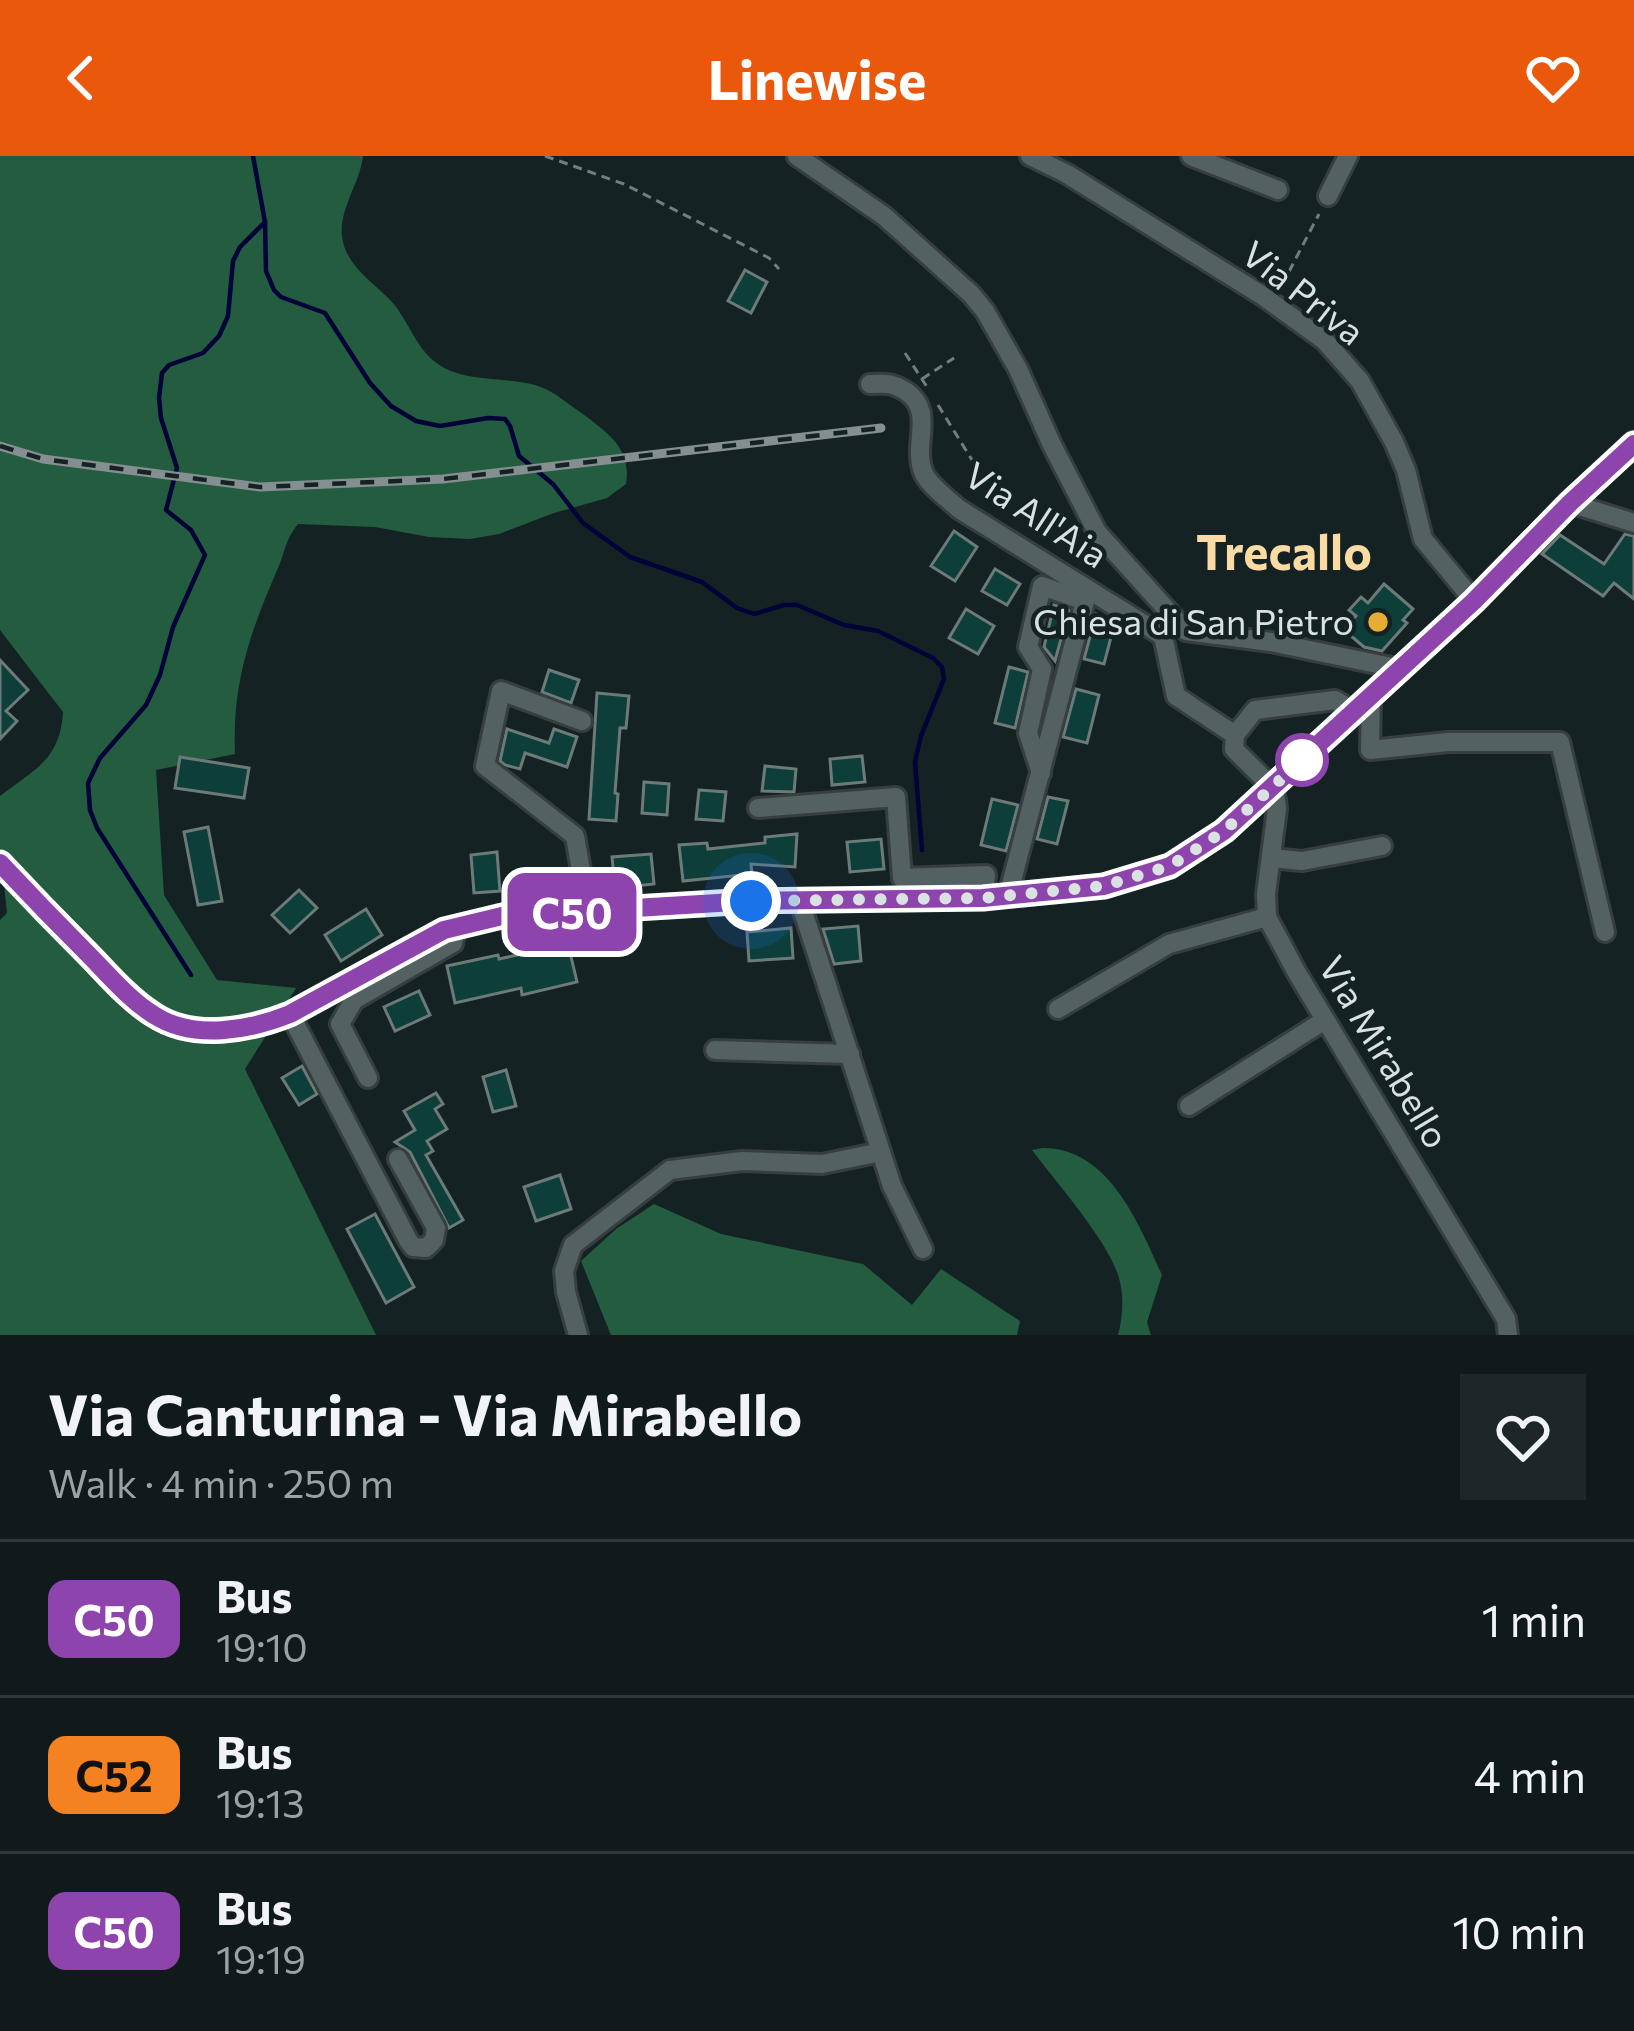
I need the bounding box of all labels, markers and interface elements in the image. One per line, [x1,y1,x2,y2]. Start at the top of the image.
icon: back [48,45,114,111]
text: Linewise [708,45,926,111]
icon: heart [1520,45,1586,111]
street label: Via Priva [1234,230,1374,353]
street label: Via All'Aia [958,451,1117,576]
district label: Trecallo [1196,521,1372,580]
place label: Chiesa di San Pietro [1033,598,1354,642]
marker: Chiesa di San Pietro [1365,609,1391,635]
unlabelled marker [1277,735,1327,785]
your location [721,871,781,931]
line badge: C50 [503,873,641,951]
text: C50 [531,886,613,938]
street label: Via Mirabello [1311,947,1460,1155]
button: heart [1460,1374,1586,1500]
text: Via Canturina - Via Mirabello [48,1378,802,1448]
text: Walk · 4 min · 250 m [48,1458,394,1506]
text: Bus [216,1567,292,1622]
text: 1 min [1482,1591,1586,1646]
text: C50 [73,1593,155,1645]
text: 19:10 [216,1622,308,1670]
text: Bus [216,1723,292,1778]
text: 4 min [1474,1747,1586,1802]
text: C52 [75,1749,153,1801]
text: 19:13 [216,1778,304,1826]
text: Bus [216,1879,292,1934]
text: 10 min [1452,1903,1586,1958]
text: C50 [73,1905,155,1957]
text: 19:19 [216,1934,306,1982]

